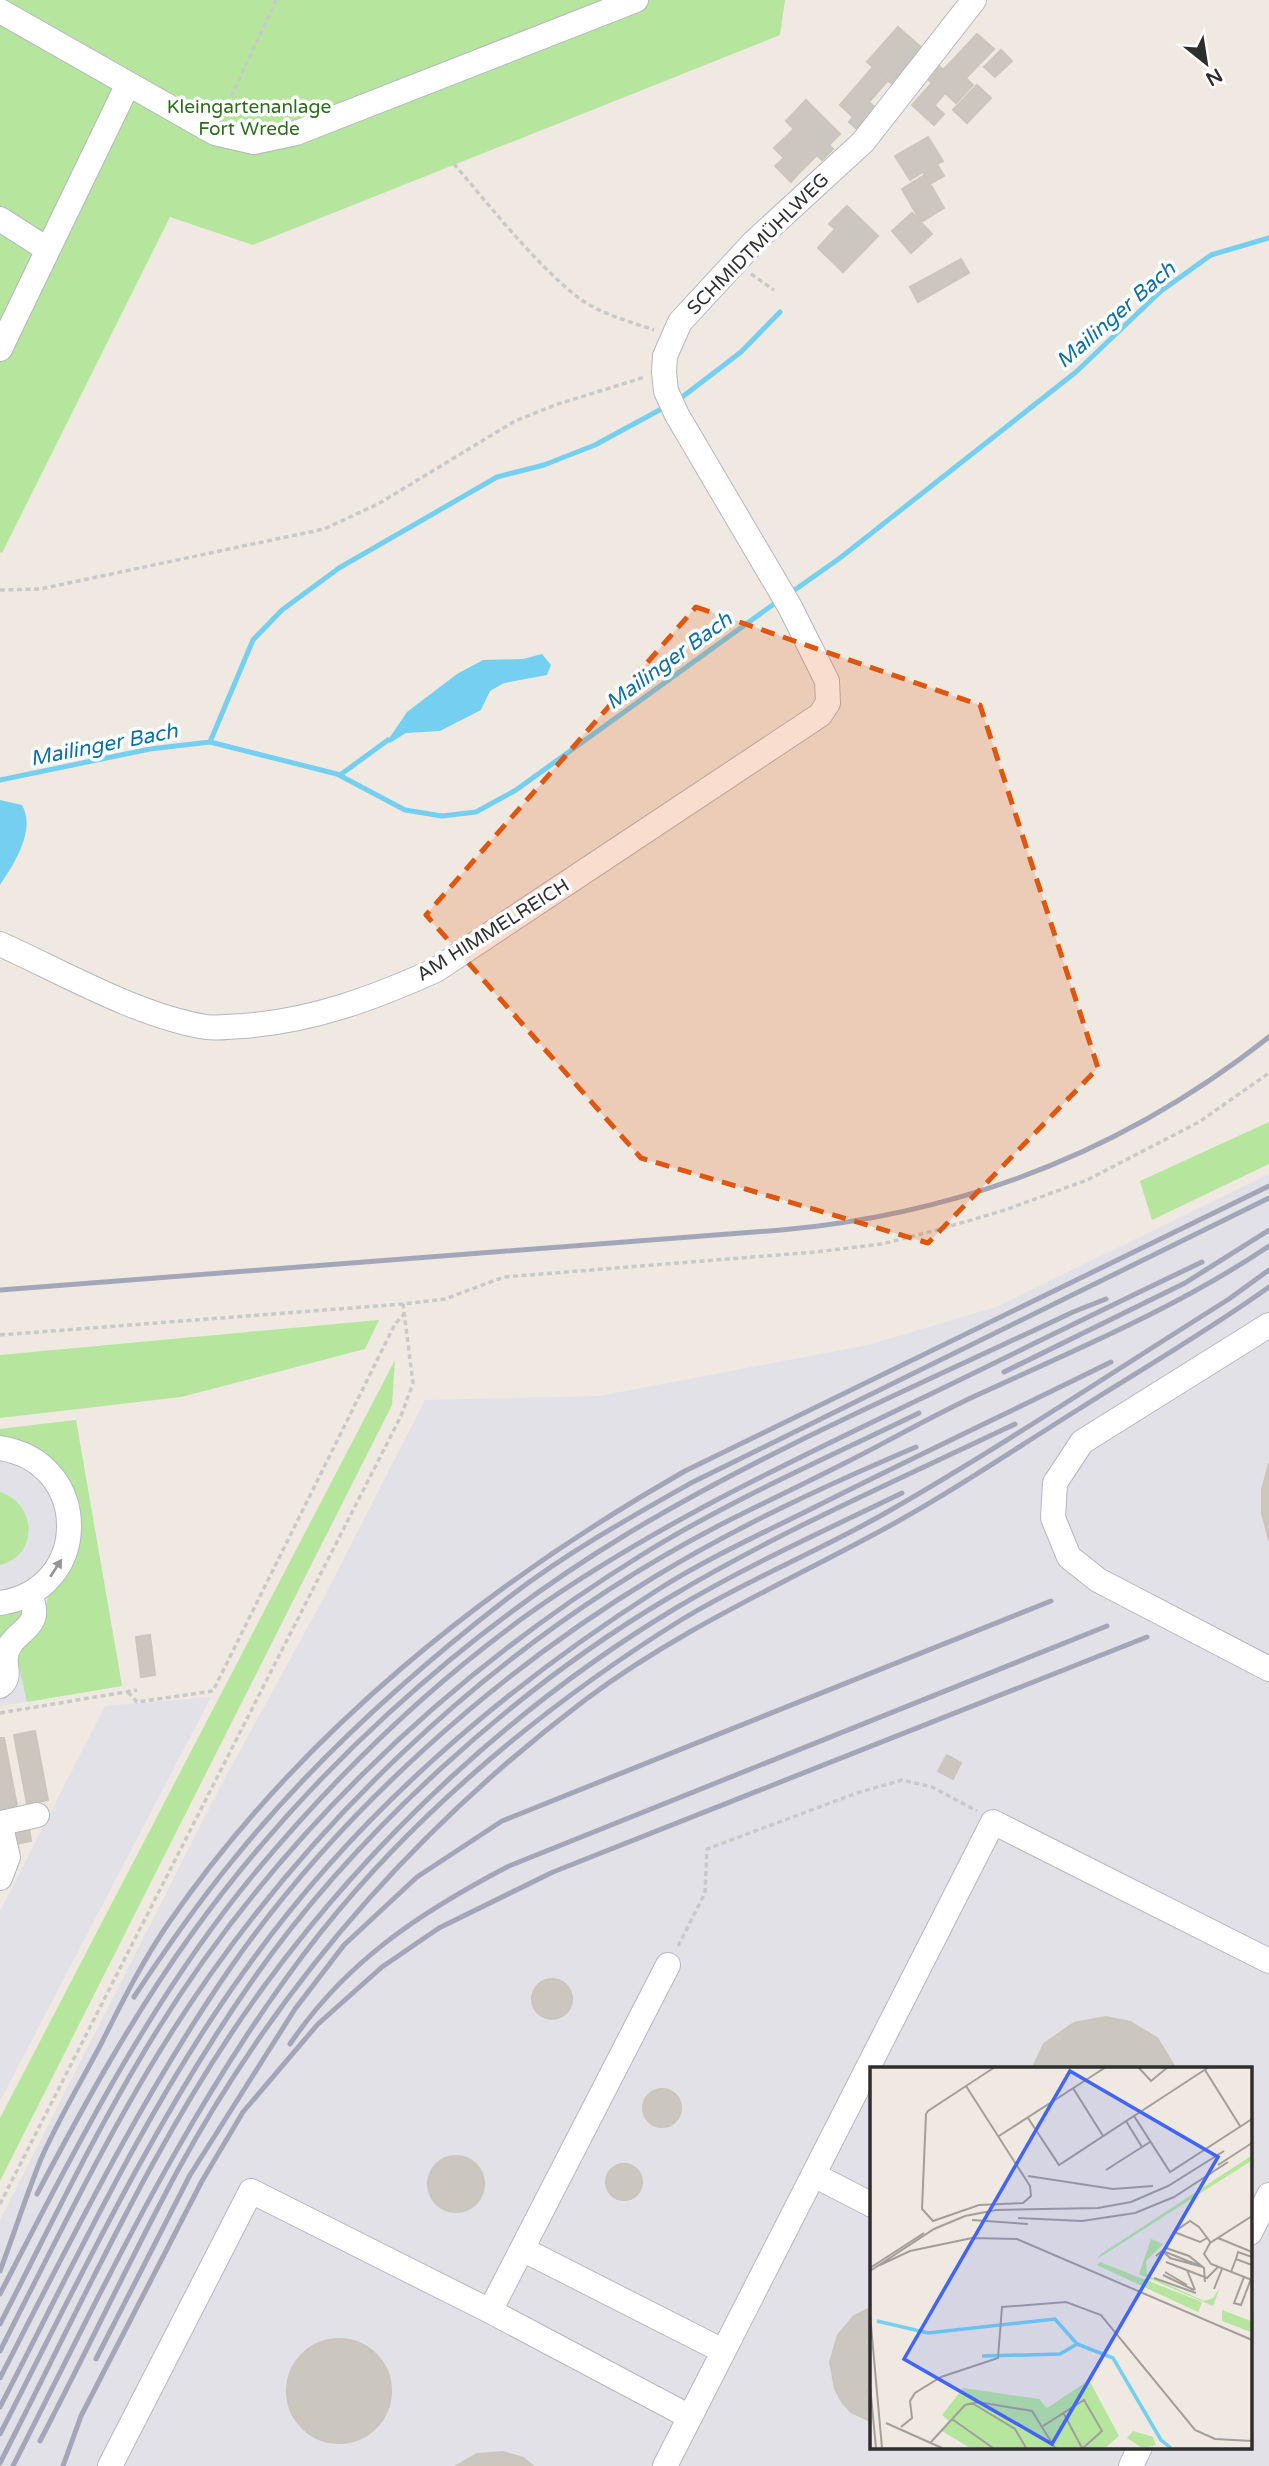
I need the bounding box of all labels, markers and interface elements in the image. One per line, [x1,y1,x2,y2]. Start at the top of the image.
north arrow [1171,28,1241,98]
text: N [1202,64,1226,90]
park label: Kleingartenanlage Fort Wrede [167,96,331,140]
street label: SCHMIDTMÜHLWEG [683,169,833,319]
water label: Mailinger Bach [1051,256,1182,373]
water label: Mailinger Bach [601,606,738,715]
water label: Mailinger Bach [28,718,181,772]
street label: AM HIMMELREICH [413,874,573,986]
one-way arrow [49,1559,63,1577]
inset map [870,2067,1252,2448]

